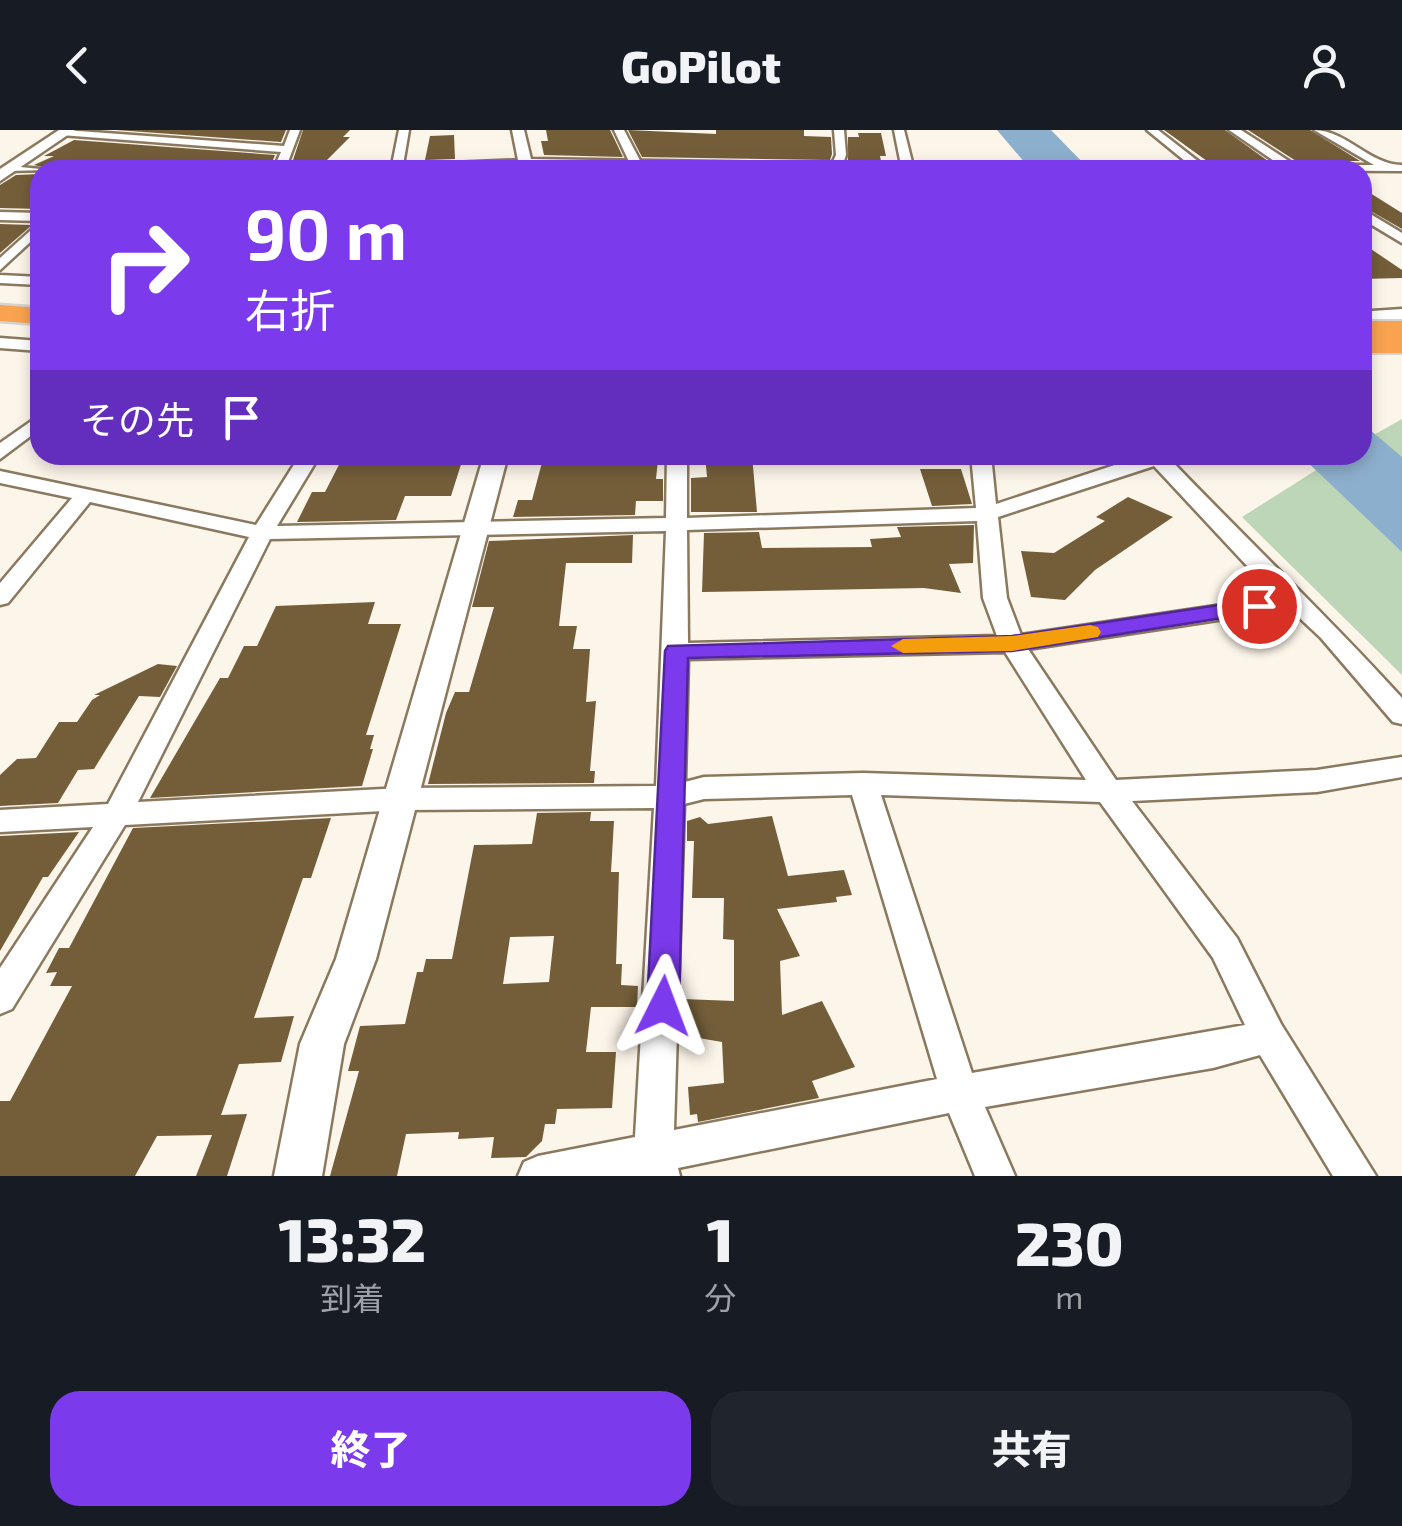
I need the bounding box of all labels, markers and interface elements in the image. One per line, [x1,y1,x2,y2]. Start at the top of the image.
icon: back [50,38,105,93]
text: GoPilot [621,38,781,92]
icon: person [1297,38,1352,93]
text: 90 m [245,190,407,274]
icon: right [80,200,210,330]
text: 右折 [245,282,335,336]
icon: arrive [214,390,269,445]
text: その先 [80,396,194,442]
pin [1217,564,1302,649]
icon: arrive [1232,579,1287,634]
position arrow [611,954,715,1058]
text: 13:32 [279,1202,426,1274]
text: 1 [707,1202,734,1274]
text: 230 [1015,1206,1124,1278]
text: m [1055,1277,1083,1315]
text: 到着 [320,1278,384,1316]
text: 分 [704,1278,736,1316]
button: 終了 [50,1391,691,1506]
button: 共有 [711,1391,1352,1506]

